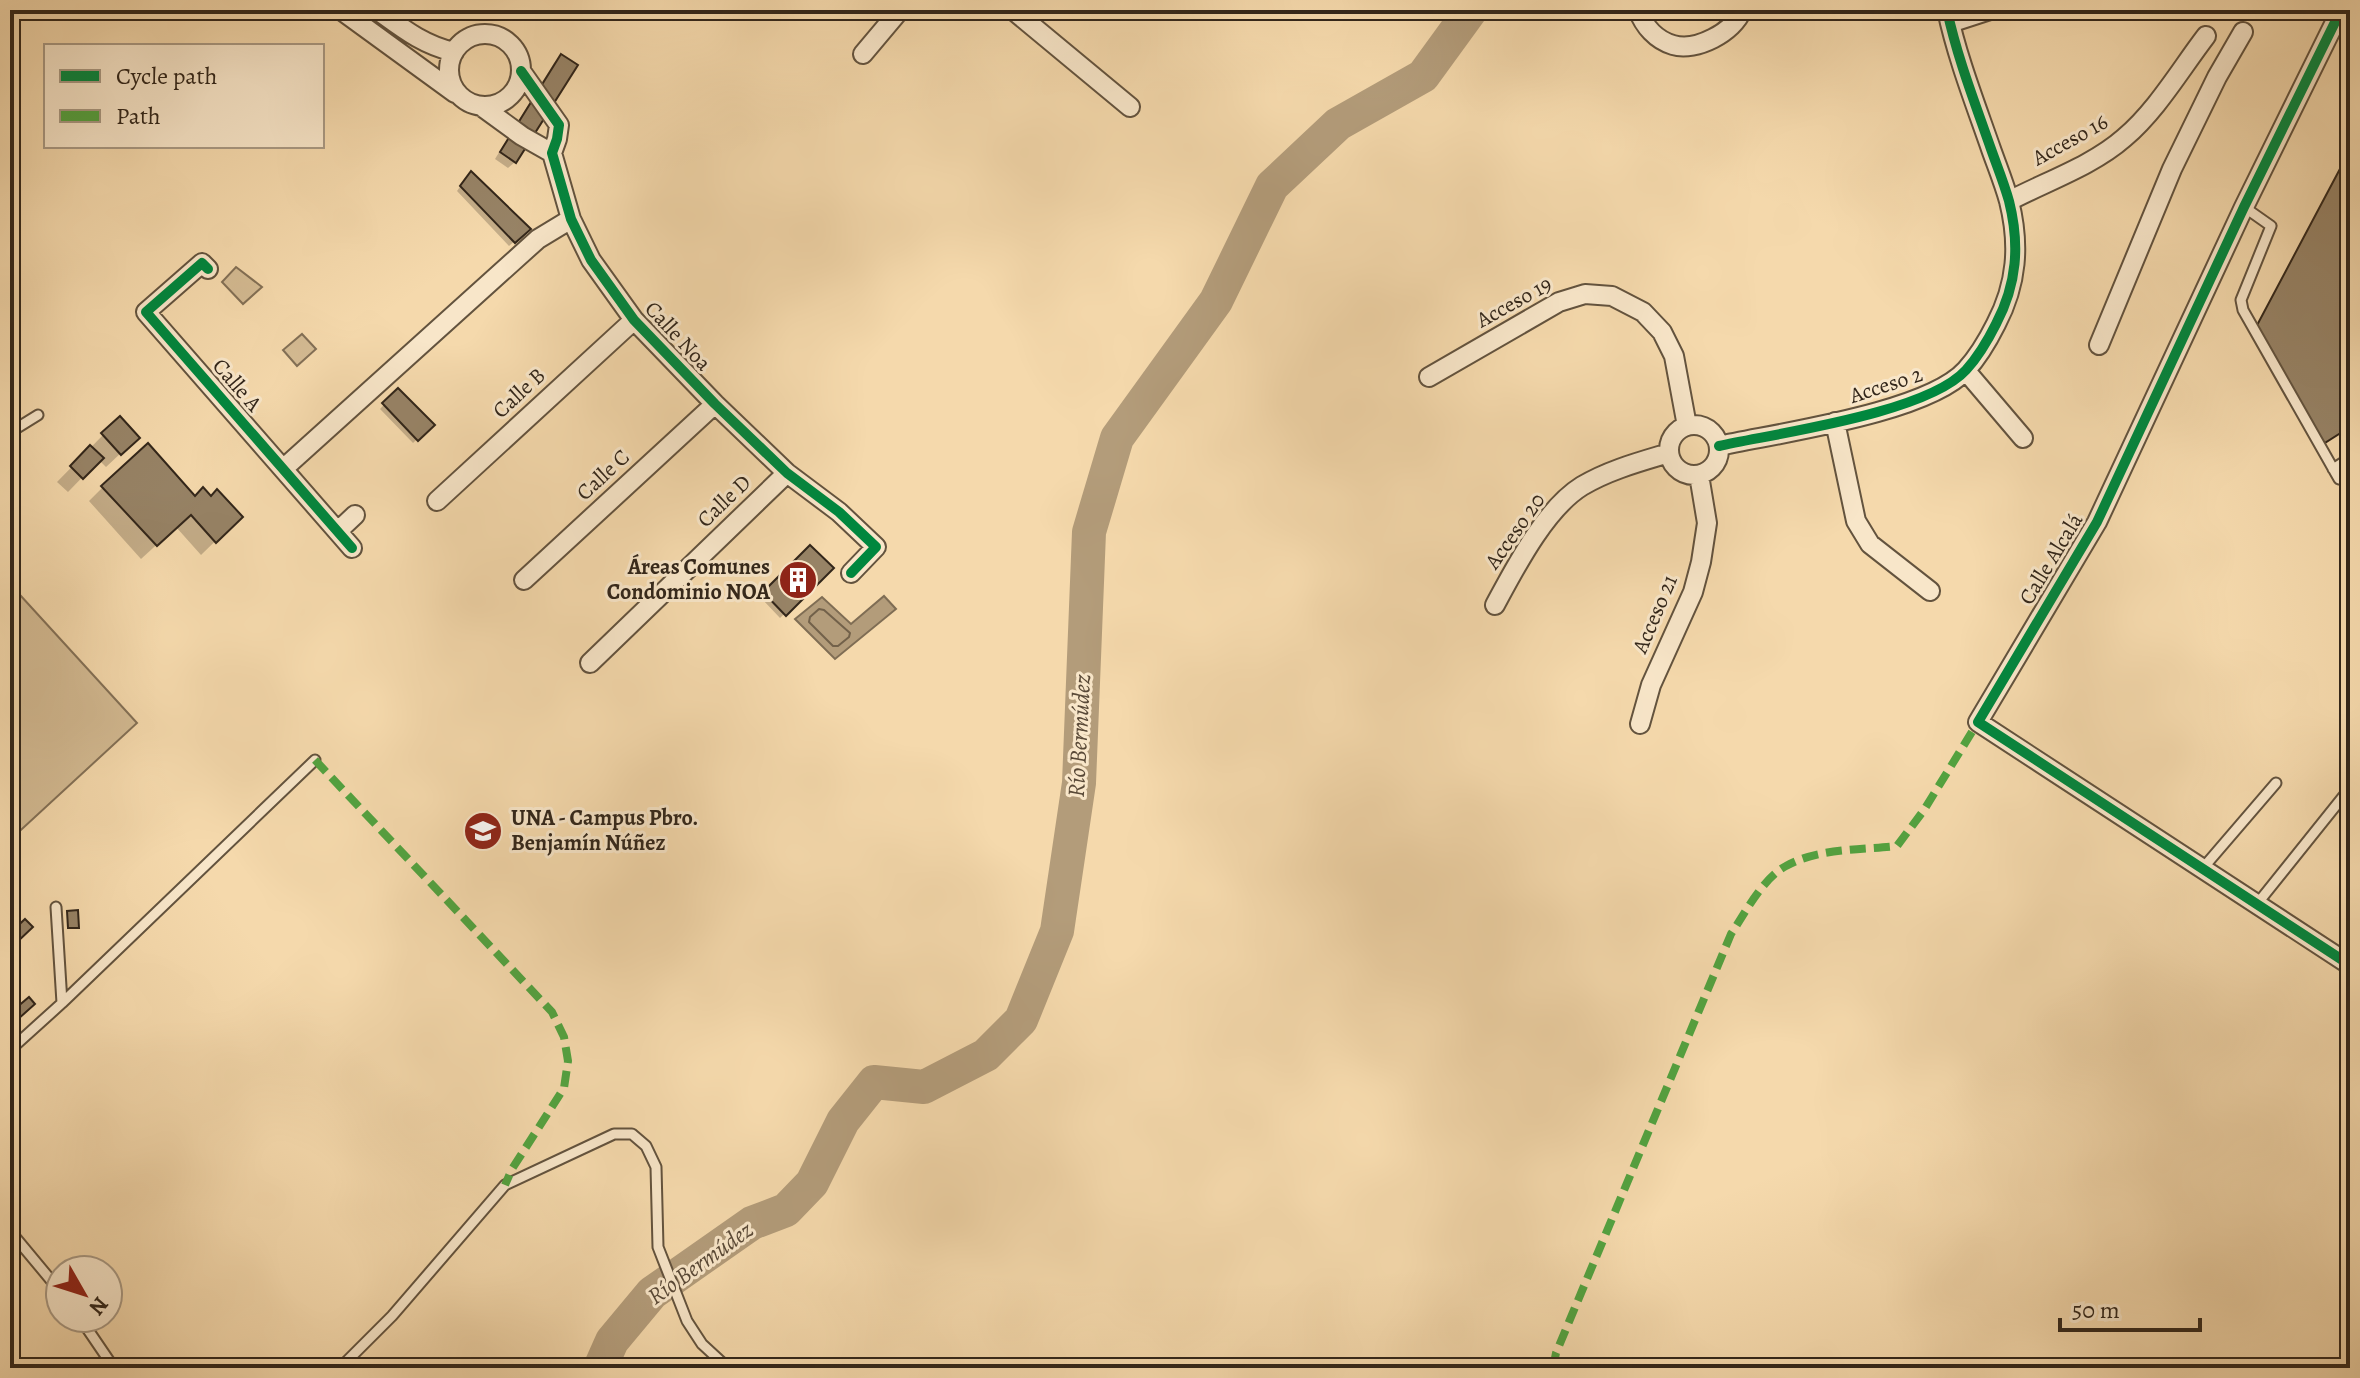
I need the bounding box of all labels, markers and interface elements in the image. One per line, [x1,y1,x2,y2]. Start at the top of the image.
legend [44,44,324,148]
text: Cycle path [116,60,217,92]
text: Path [116,100,161,132]
street label: Acceso 16 [2026,107,2113,174]
street label: Acceso 19 [1470,269,1557,335]
street label: Calle Noa [638,294,719,378]
street label: Calle A [205,352,269,419]
street label: Acceso 2 [1845,359,1926,411]
street label: Calle B [486,361,552,425]
street label: Calle C [570,443,636,507]
street label: Calle D [690,468,758,534]
street label: Acceso 20 [1477,487,1552,576]
street label: Calle Alcalá [2012,507,2090,610]
place label: Áreas Comunes Condominio NOA [607,552,770,607]
building icon: Áreas Comunes Condominio NOA [777,559,819,601]
street label: Acceso 21 [1625,570,1685,659]
water label: Río Bermúdez [1060,673,1098,798]
place label: UNA - Campus Pbro. Benjamín Núñez [511,803,698,858]
school or university icon: UNA - Campus Pbro. Benjamín Núñez [462,810,504,852]
water label: Río Bermúdez [641,1214,759,1312]
north arrow [44,1254,124,1334]
scale bar [2060,1282,2200,1332]
text: N [82,1290,115,1322]
text: 50 m [2072,1294,2120,1326]

